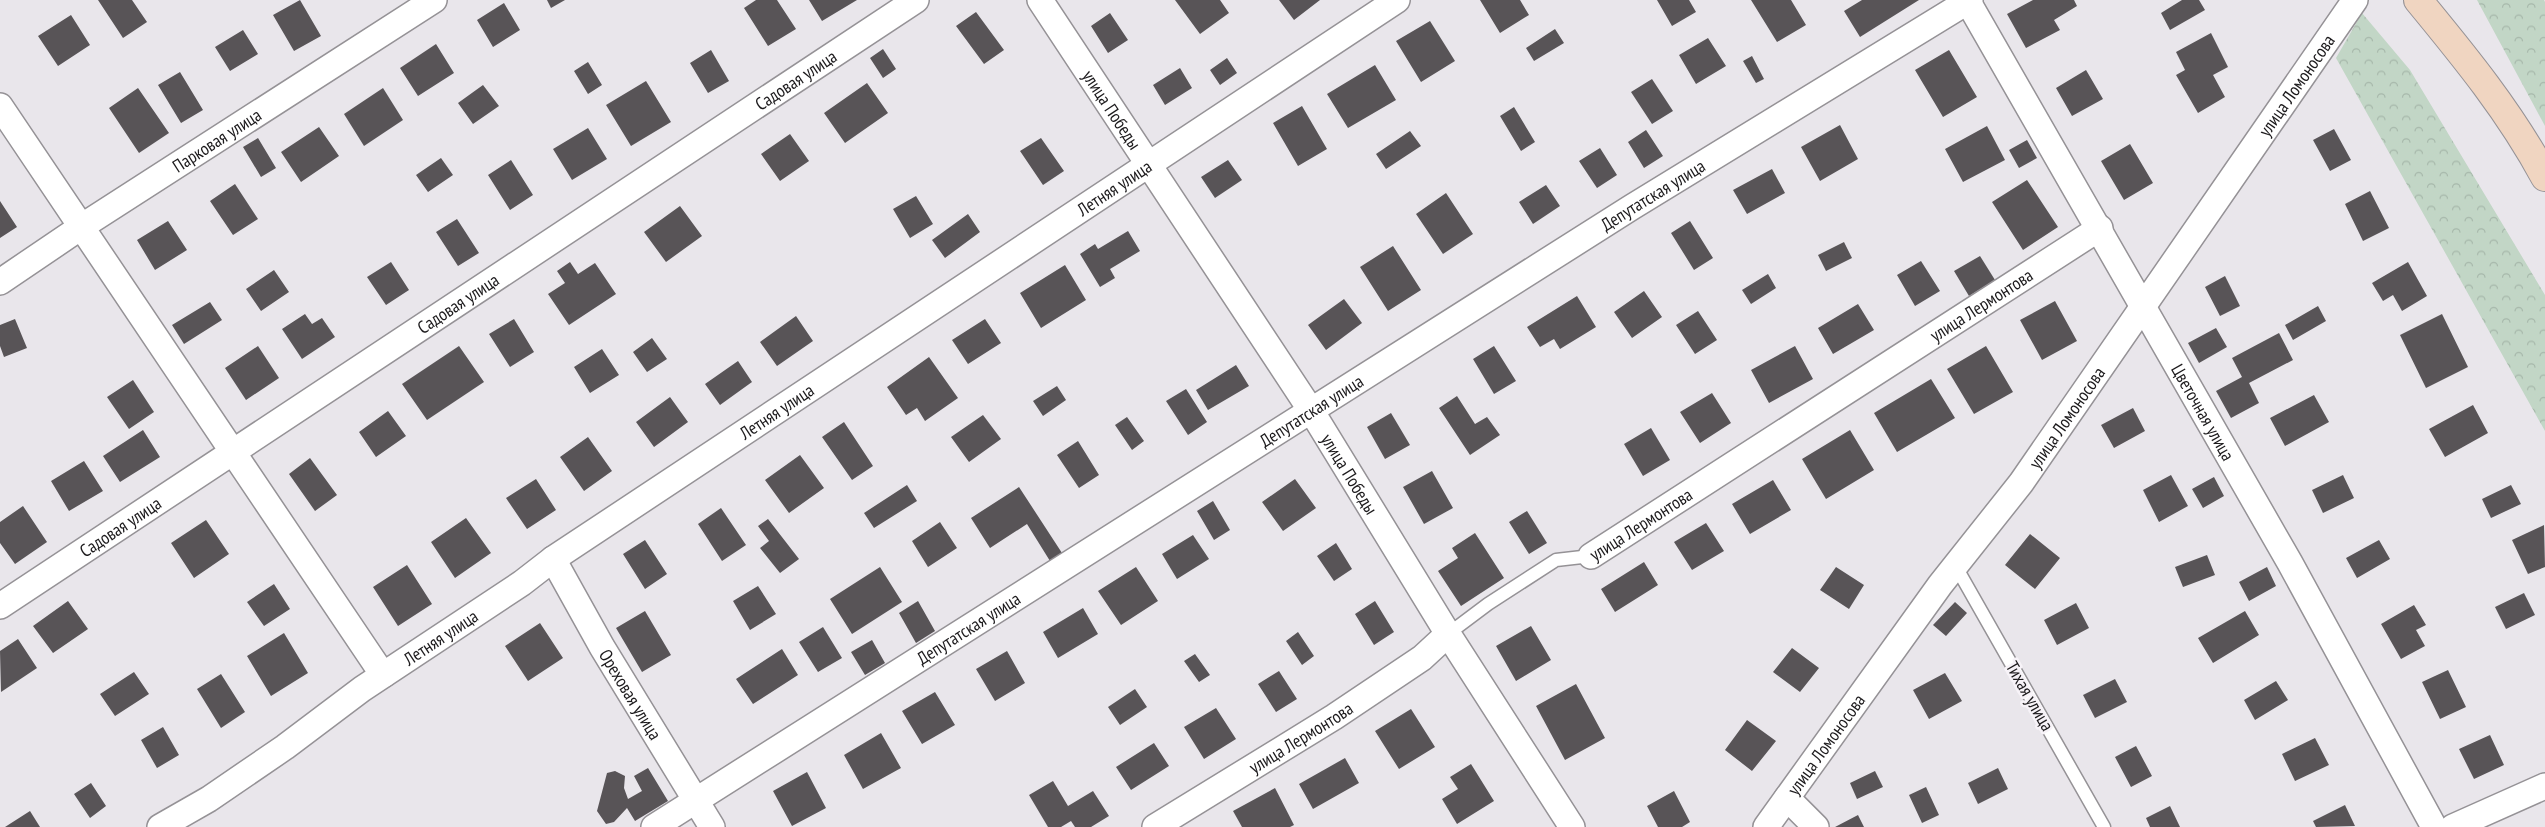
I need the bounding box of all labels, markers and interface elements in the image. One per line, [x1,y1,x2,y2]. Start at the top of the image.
street label: улица Ломоносова [2253,30,2339,141]
street label: Садовая улица [750,44,841,115]
street label: улица Победы [1078,65,1147,153]
street label: Парковая улица [168,103,265,177]
street label: Летняя улица [1072,154,1156,221]
street label: Депутатская улица [1596,154,1709,236]
street label: улица Лермонтова [1925,263,2037,346]
street label: Садовая улица [413,268,503,338]
street label: Цветочная улица [2167,360,2240,464]
street label: улица Ломоносова [2023,362,2110,473]
street label: Депутатская улица [1255,369,1367,452]
street label: Летняя улица [734,378,818,445]
street label: улица Победы [1316,429,1383,518]
street label: улица Лермонтова [1585,482,1696,566]
street label: Садовая улица [75,491,165,562]
street label: Депутатская улица [912,586,1024,669]
street label: Летняя улица [398,604,482,671]
street label: Ореховая улица [594,645,667,744]
street label: Тихая улица [2001,657,2059,735]
street label: улица Ломоносова [1782,689,1870,799]
street label: улица Лермонтова [1244,696,1357,778]

